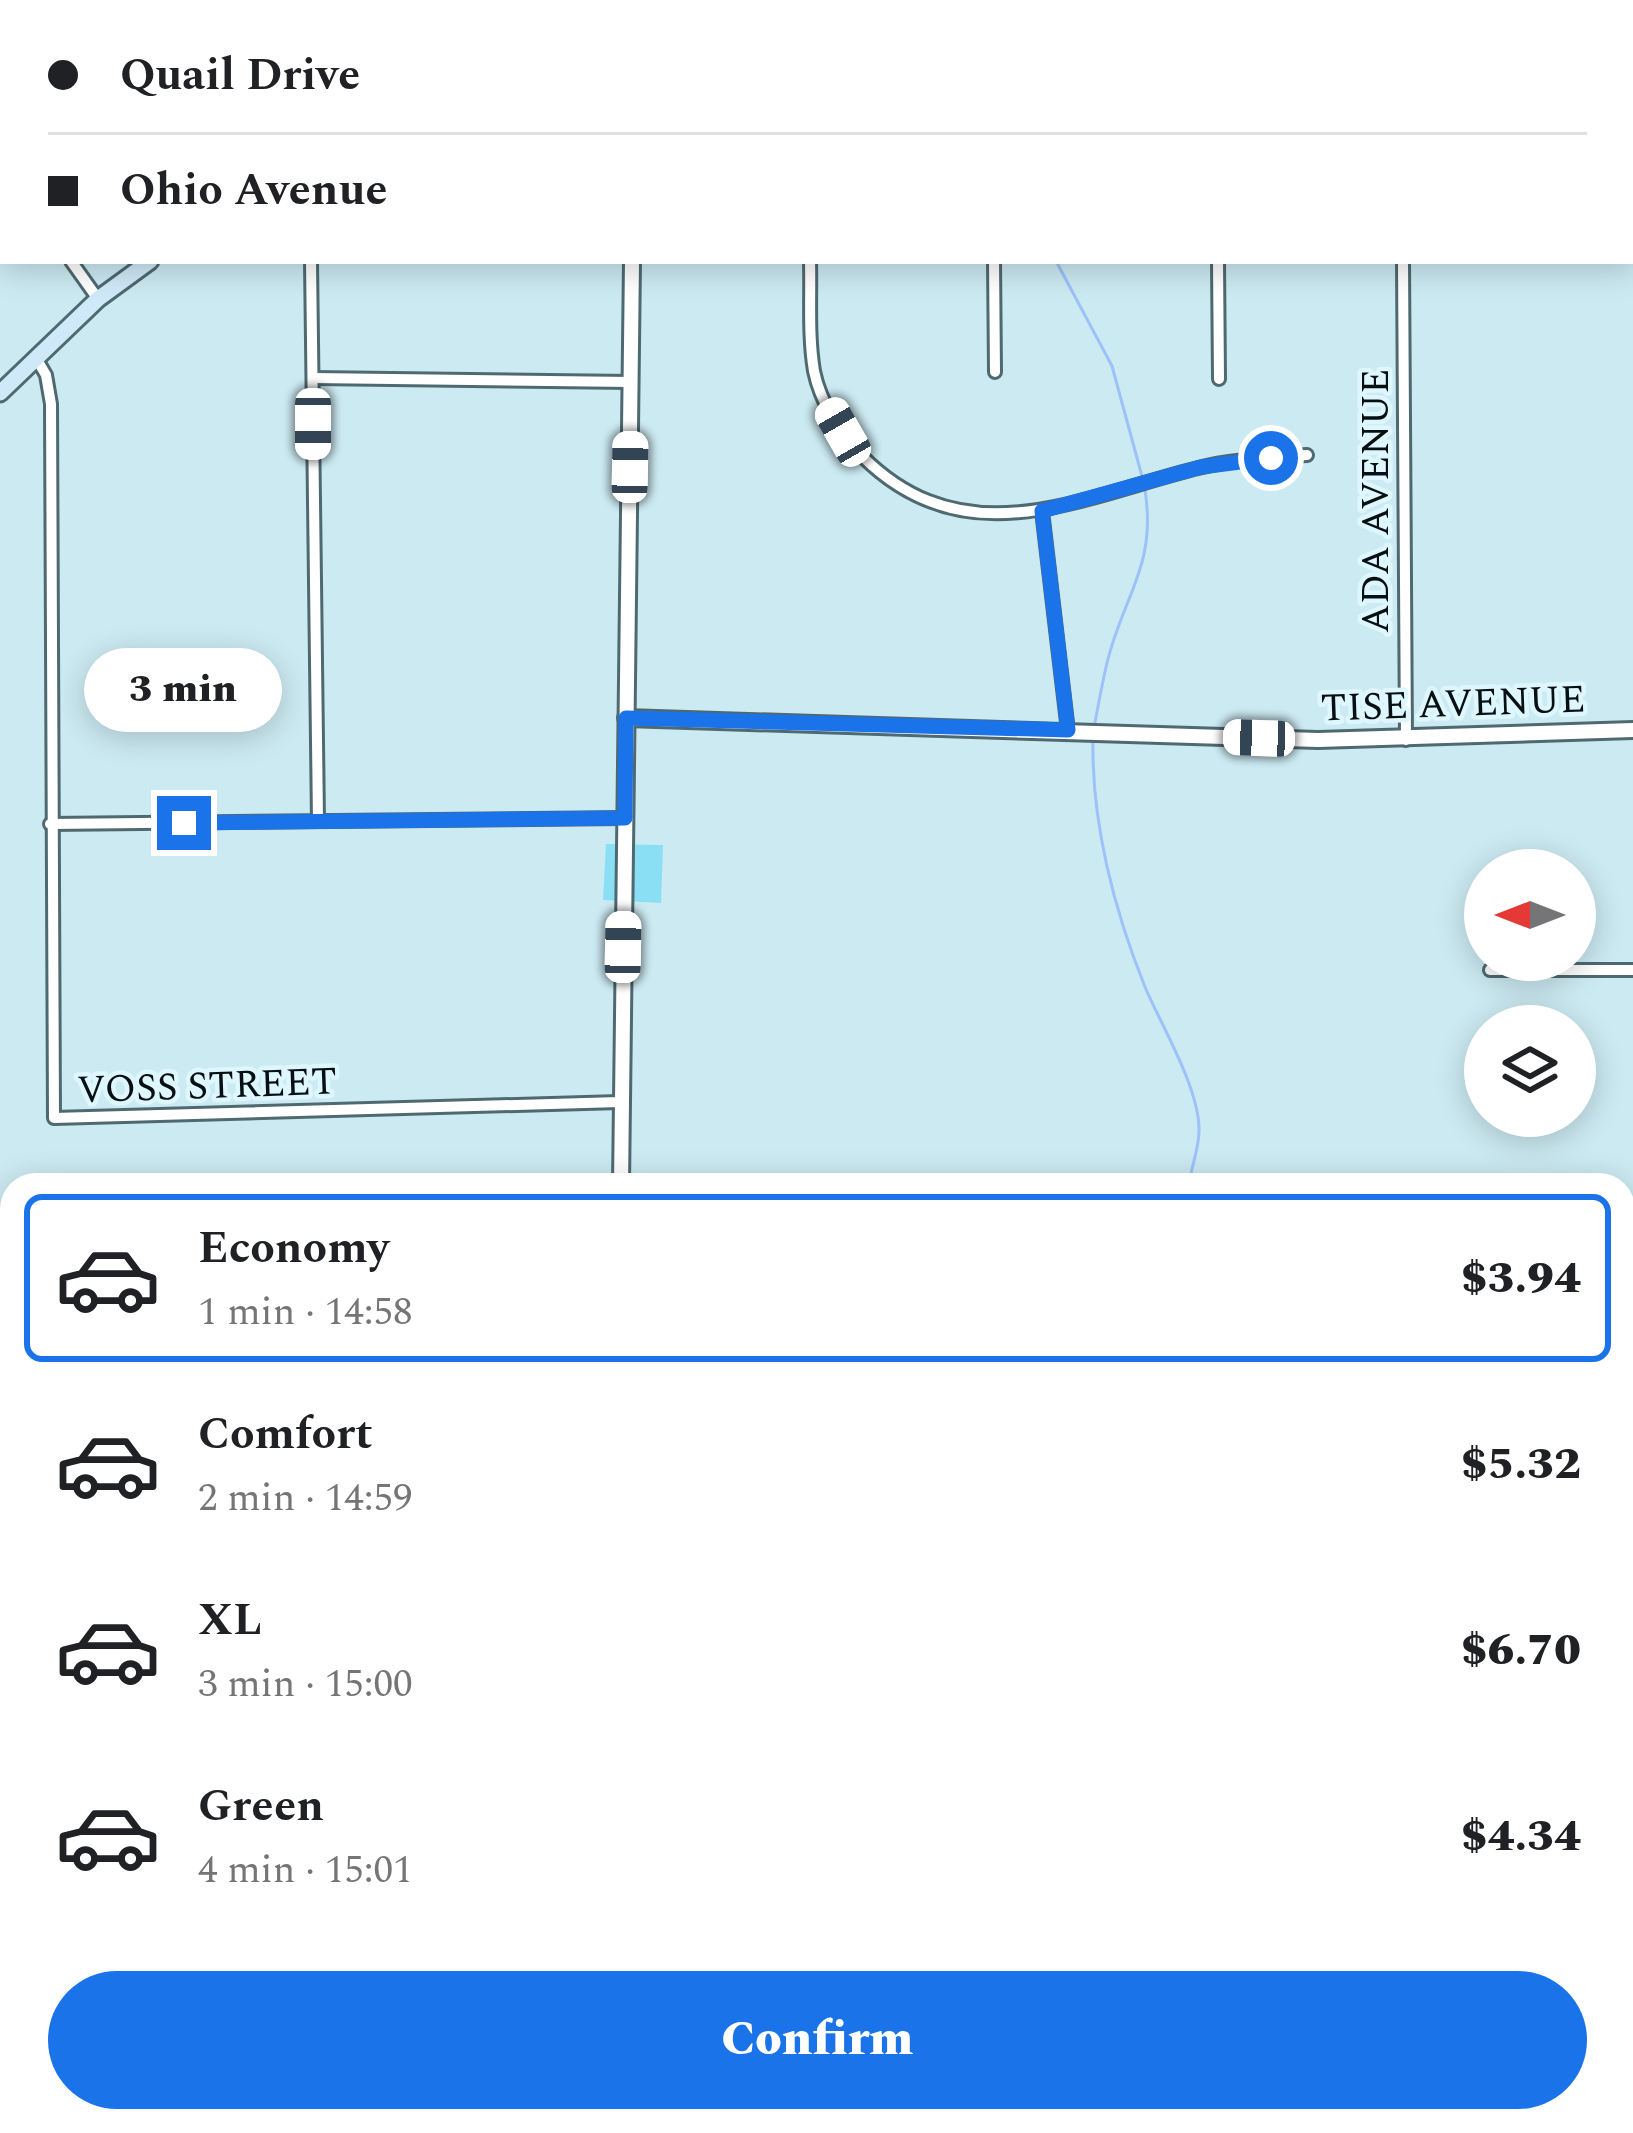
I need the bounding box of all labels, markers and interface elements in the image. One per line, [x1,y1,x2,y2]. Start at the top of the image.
text: Quail Drive [120,41,360,110]
text: Ohio Avenue [120,156,388,225]
street label: ADA AVENUE [1347,368,1406,634]
car [295,388,331,460]
car [809,392,877,472]
car [611,431,649,503]
route start [1244,431,1298,485]
callout: 3 min [85,649,283,733]
text: 3 min [129,660,237,719]
street label: TISE AVENUE [1320,670,1587,739]
car [1222,719,1296,757]
route end [157,796,211,850]
north arrow [1464,849,1596,981]
map controls [1464,849,1596,1137]
car [604,911,642,983]
button: layers [1464,1005,1596,1137]
street label: VOSS STREET [76,1052,338,1121]
text: Economy [198,1214,389,1283]
icon: car [54,1224,162,1332]
text: $3.94 [1460,1244,1581,1313]
text: 1 min · 14:58 [198,1283,413,1342]
text: Comfort [198,1400,373,1469]
icon: car [54,1410,162,1518]
text: $5.32 [1460,1430,1581,1499]
text: 2 min · 14:59 [198,1469,413,1528]
text: XL [198,1586,262,1655]
icon: car [54,1596,162,1704]
text: $6.70 [1460,1616,1581,1685]
text: 3 min · 15:00 [198,1655,413,1714]
text: Green [198,1772,324,1841]
icon: car [54,1782,162,1890]
text: $4.34 [1460,1802,1581,1871]
text: 4 min · 15:01 [198,1841,413,1900]
button: Confirm [48,1971,1587,2109]

